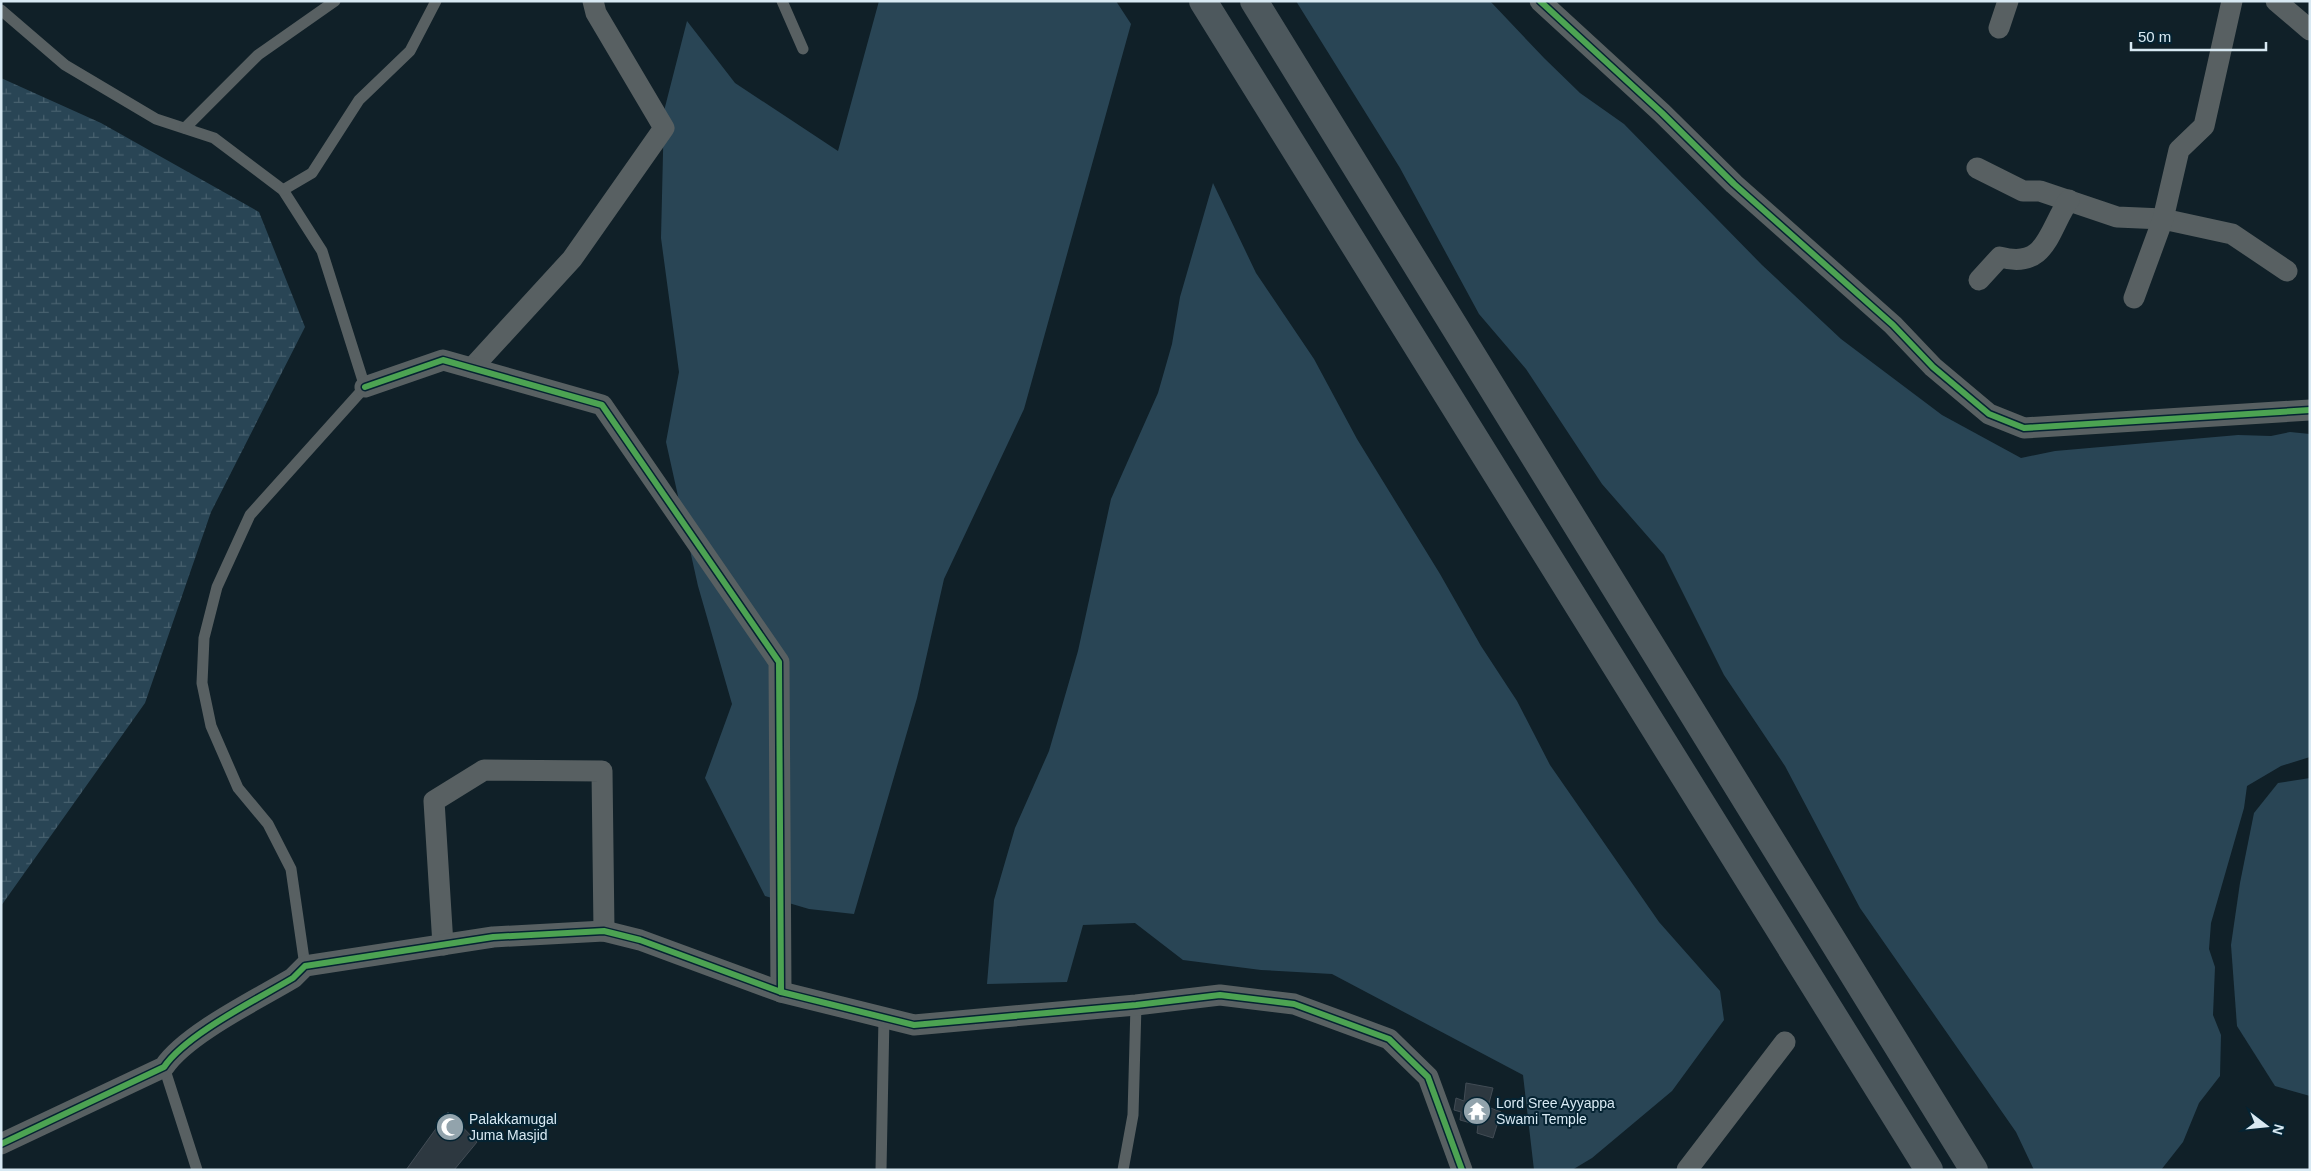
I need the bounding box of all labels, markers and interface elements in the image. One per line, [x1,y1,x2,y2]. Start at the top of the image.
scale bar [2131,20,2266,52]
text: 50 m [2138,28,2171,45]
place label: Lord Sree Ayyappa Swami Temple [1496,1095,1615,1127]
temple icon: Lord Sree Ayyappa Swami Temple [1462,1096,1492,1126]
north arrow [2241,1101,2291,1151]
place label: Palakkamugal Juma Masjid [469,1111,557,1143]
mosque icon: Palakkamugal Juma Masjid [435,1112,465,1142]
text: N [2269,1123,2288,1137]

